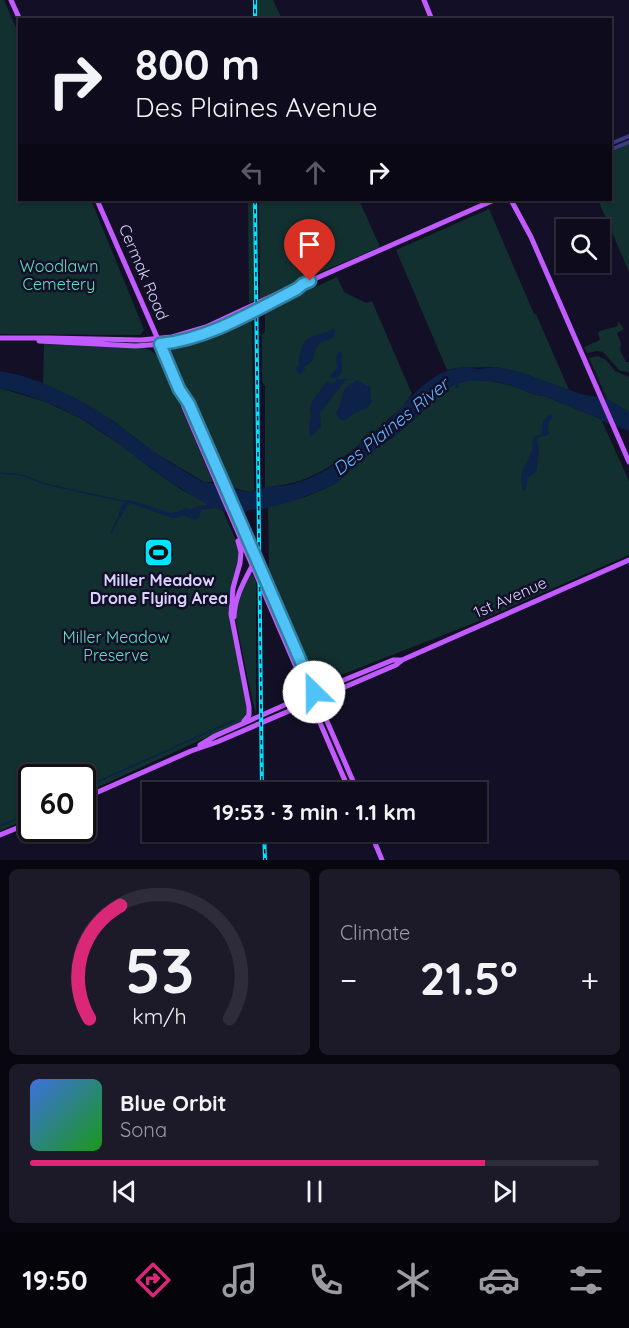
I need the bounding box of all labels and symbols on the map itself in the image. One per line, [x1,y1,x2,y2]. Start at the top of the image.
pin [284,219,335,281]
street label: Cermak Road [115,221,173,323]
park label: Woodlawn Cemetery [20,256,98,294]
water label: Des Plaines River [328,372,455,480]
sports icon: Miller Meadow Drone Flying Area [143,536,175,568]
place label: Miller Meadow Drone Flying Area [90,570,228,608]
street label: 1st Avenue [470,572,550,622]
park label: Miller Meadow Preserve [63,627,169,665]
position arrow [282,660,346,724]
speed limit sign: 60 [18,764,96,842]

